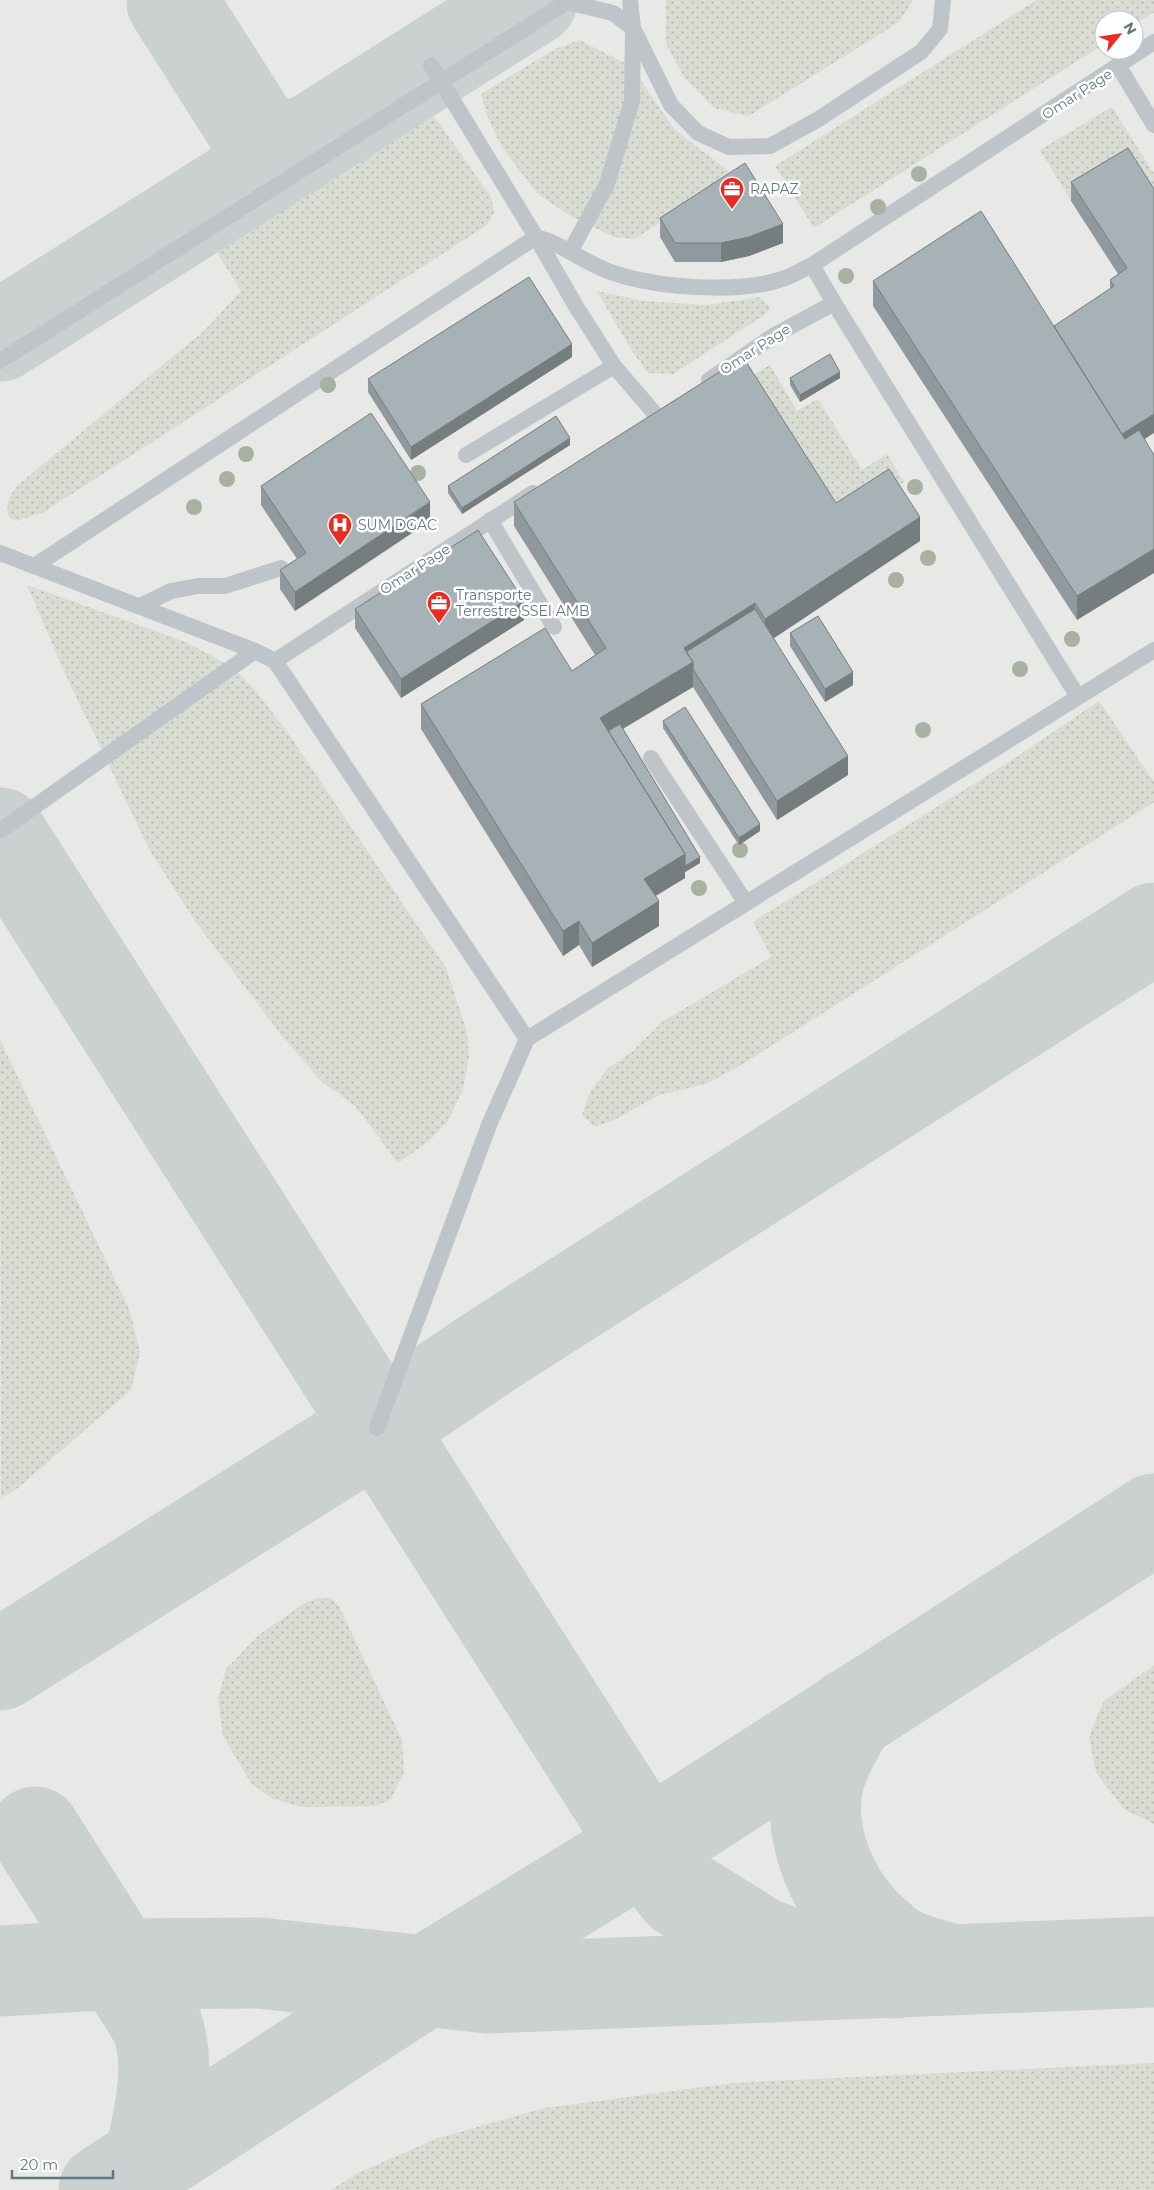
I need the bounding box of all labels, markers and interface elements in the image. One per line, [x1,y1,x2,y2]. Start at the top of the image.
north arrow [1094,10,1144,60]
text: N [1120,19,1141,38]
street label: Omar Page [1038,65,1116,123]
office icon: RAPAZ [719,176,745,210]
place label: RAPAZ [750,180,799,198]
street label: Omar Page [716,320,794,378]
hospital icon: SUM DGAC [327,512,353,546]
place label: SUM DGAC [358,516,437,534]
street label: Omar Page [376,540,454,598]
place label: Transporte Terrestre SSEI AMB [456,586,590,620]
office icon: Transporte Terrestre SSEI AMB [426,590,452,624]
scale bar [12,2148,114,2180]
text: 20 m [20,2155,58,2174]

